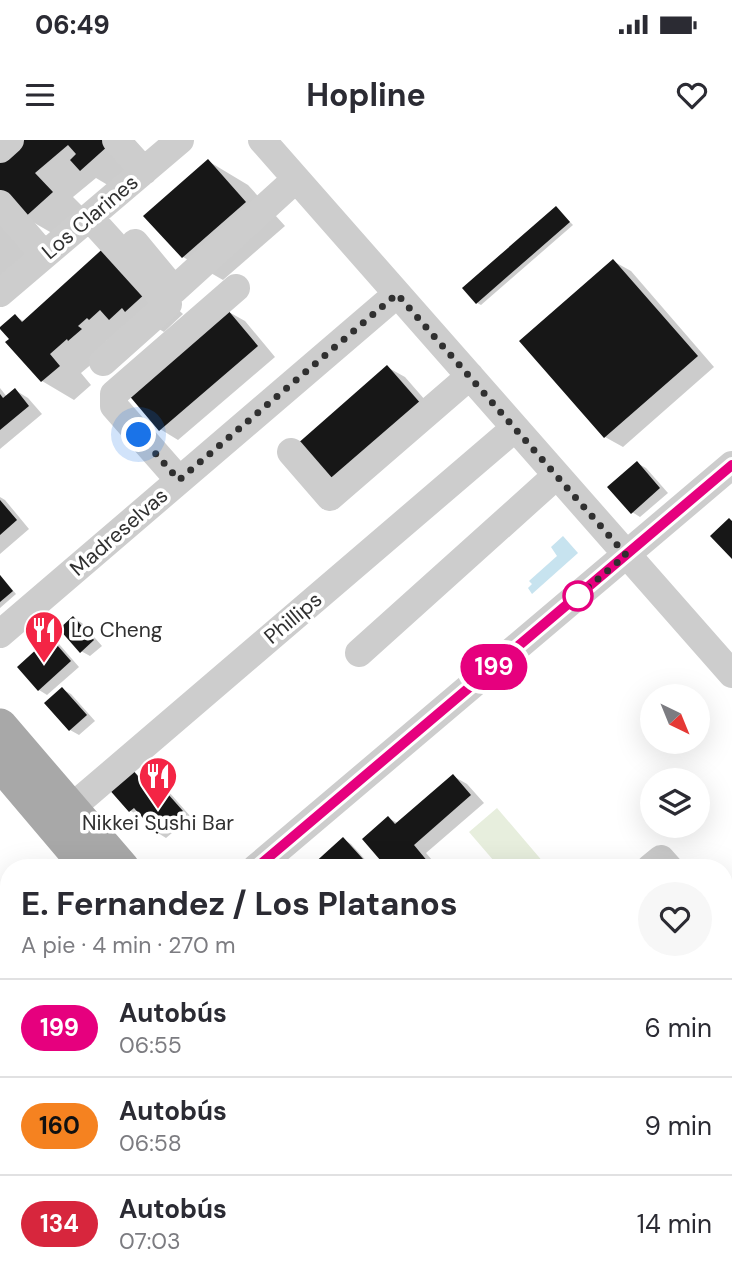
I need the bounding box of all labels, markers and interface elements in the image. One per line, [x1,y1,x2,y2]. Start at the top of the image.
text: 06:49 [35,8,110,42]
text: Hopline [306,74,426,116]
icon: menu [21,76,59,114]
icon: heart [673,76,711,114]
street label: Los Clarines [36,168,144,266]
your location [121,417,156,452]
street label: Madreselvas [64,482,174,582]
unlabelled marker [563,581,593,611]
street label: Phillips [258,586,328,650]
restaurant icon: Lo Cheng [23,609,65,664]
place label: Lo Cheng [71,616,163,644]
line badge: 199 [454,644,534,690]
text: 199 [474,651,514,682]
north arrow [640,684,710,754]
map controls [640,684,710,838]
restaurant icon: Nikkei Sushi Bar [137,755,179,810]
button: layers [640,768,710,838]
place label: Nikkei Sushi Bar [82,809,234,837]
text: E. Fernandez / Los Platanos [21,882,457,925]
button: heart [638,882,712,956]
text: A pie · 4 min · 270 m [21,930,235,960]
text: Autobús [119,996,227,1030]
text: 6 min [644,1011,712,1045]
text: 199 [40,1012,79,1043]
text: 06:55 [119,1030,182,1060]
text: Autobús [119,1094,227,1128]
text: 9 min [644,1109,712,1143]
text: 160 [39,1110,80,1141]
text: 06:58 [119,1128,182,1158]
text: Autobús [119,1192,227,1226]
text: 14 min [637,1207,712,1241]
text: 134 [40,1208,79,1239]
text: 07:03 [119,1226,181,1256]

